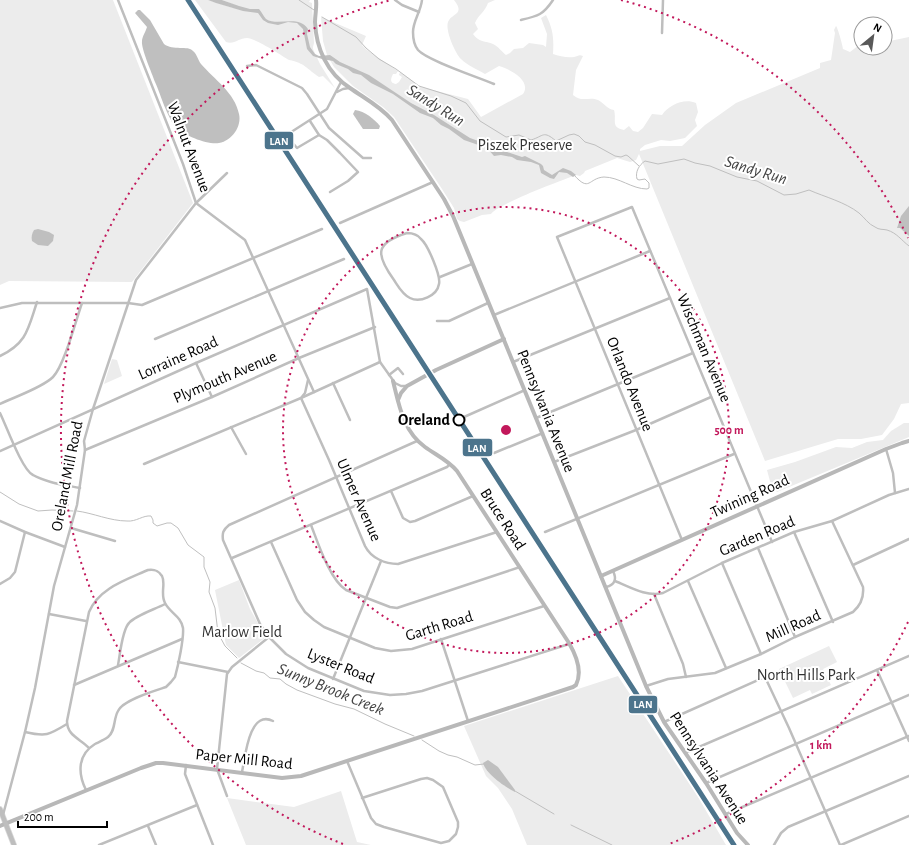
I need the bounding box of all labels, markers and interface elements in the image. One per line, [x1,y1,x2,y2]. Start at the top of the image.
north arrow [853,16,893,56]
text: N [872,21,884,34]
water label: Sandy Run [404,81,468,129]
street label: Walnut Avenue [164,100,214,194]
line badge: LAN [264,131,294,150]
text: LAN [269,136,289,147]
park label: Piszek Preserve [478,137,573,153]
water label: Sandy Run [723,152,789,188]
street label: Wischman Avenue [674,291,734,405]
street label: Lorraine Road [136,333,220,383]
street label: Orlando Avenue [604,335,656,433]
street label: Pennsylvania Avenue [513,347,578,475]
street label: Plymouth Avenue [171,348,279,407]
place label: Oreland [398,412,451,428]
marker: Oreland [452,413,466,427]
street label: Oreland Mill Road [48,420,86,532]
centre of rings [499,423,513,437]
text: 500 m [714,424,744,436]
line badge: LAN [462,438,493,457]
text: LAN [467,443,487,454]
street label: Ulmer Avenue [334,456,384,544]
street label: Twining Road [708,472,792,520]
street label: Bruce Road [477,485,529,553]
street label: Garden Road [717,513,797,559]
street label: Mill Road [763,607,823,645]
street label: Garth Road [403,608,475,644]
park label: Marlow Field [202,624,282,640]
street label: Lyster Road [305,645,377,688]
water label: Sunny Brook Creek [275,660,387,718]
park label: North Hills Park [757,667,856,683]
line badge: LAN [628,695,658,714]
text: LAN [633,699,653,710]
street label: Pennsylvania Avenue [666,709,751,828]
text: 1 km [810,739,832,751]
street label: Paper Mill Road [195,746,293,772]
scale bar [18,803,107,829]
text: 200 m [24,811,54,823]

